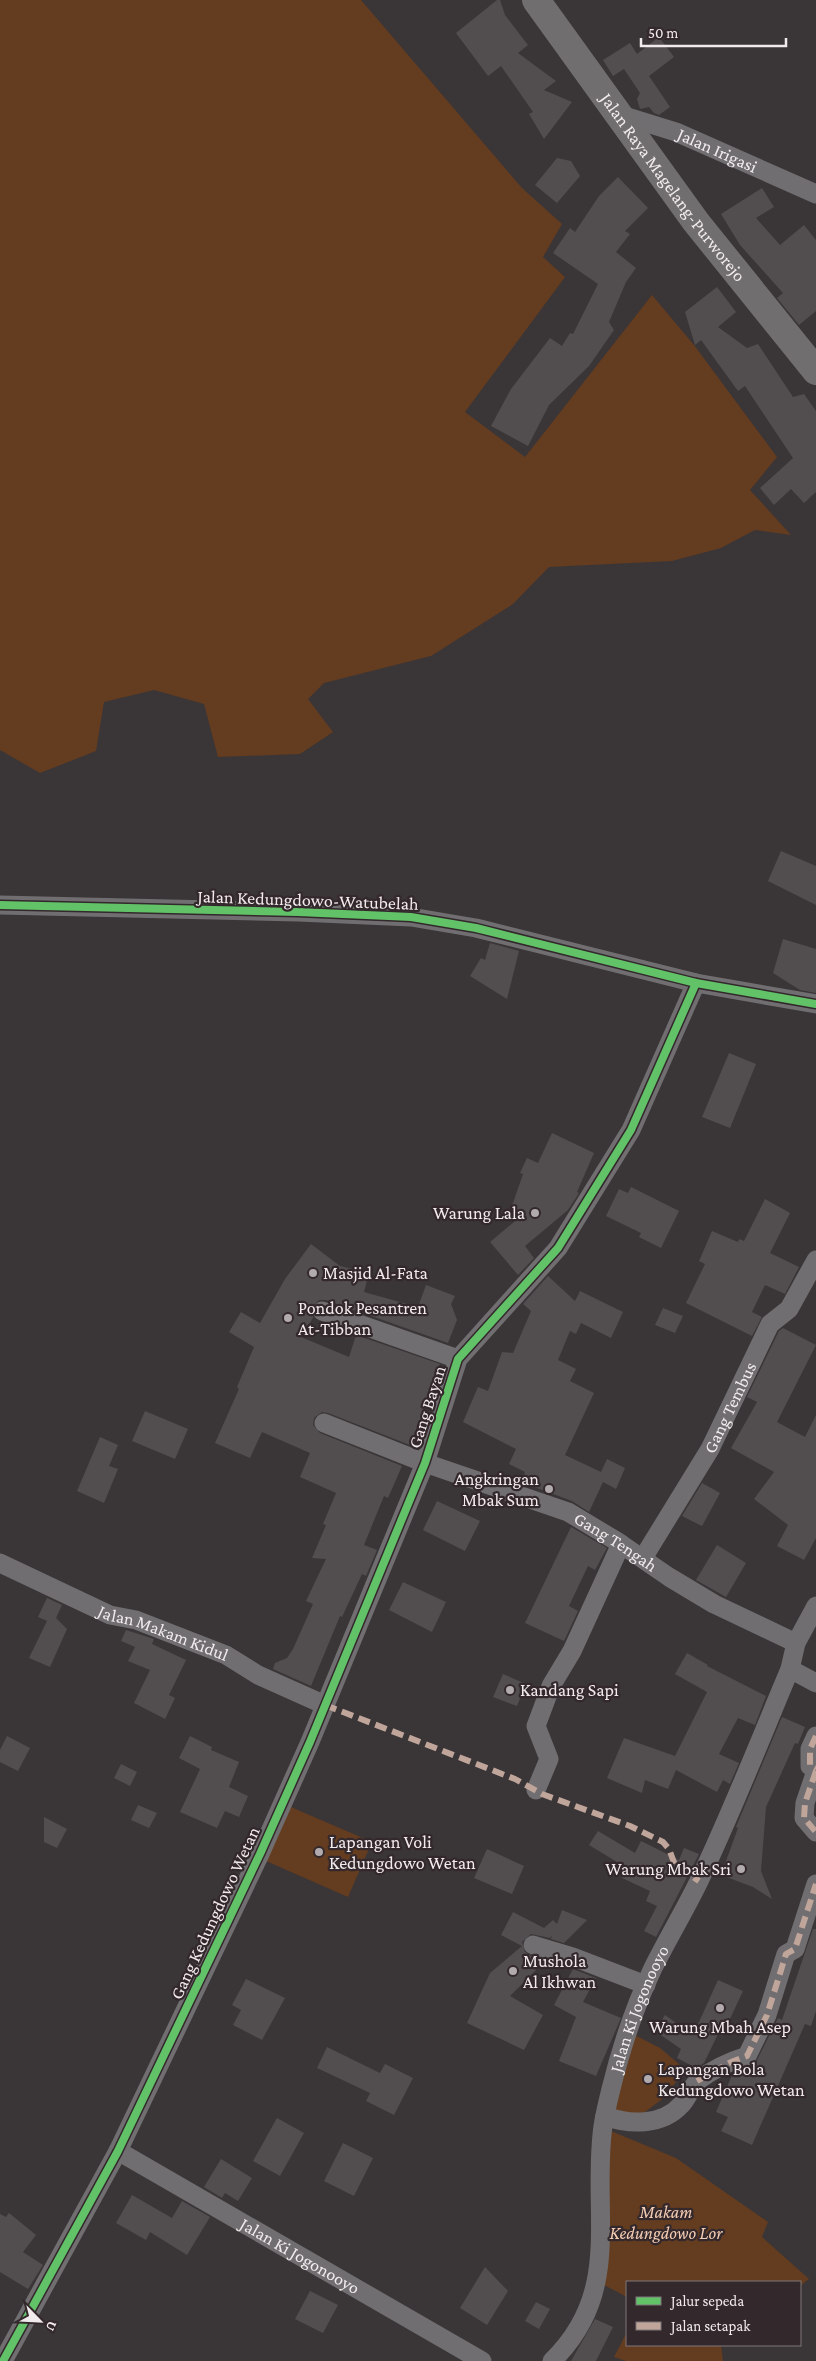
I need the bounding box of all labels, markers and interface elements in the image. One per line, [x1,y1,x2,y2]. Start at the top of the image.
scale bar [641,15,786,47]
text: 50 m [648,25,678,41]
street label: Jalan Raya Magelang-Purworejo [595,87,750,285]
street label: Jalan Irigasi [673,123,761,177]
street label: Jalan Kedungdowo-Watubelah [195,886,419,914]
place label: Warung Lala [433,1203,525,1223]
marker: Warung Lala [529,1207,541,1219]
place label: Masjid Al-Fata [323,1263,428,1284]
marker: Masjid Al-Fata [307,1267,319,1279]
place label: Pondok Pesantren At-Tibban [298,1298,427,1339]
marker: Pondok Pesantren At-Tibban [282,1312,294,1324]
street label: Gang Tembus [700,1359,760,1456]
street label: Gang Bayan [404,1363,450,1451]
place label: Angkringan Mbak Sum [454,1469,540,1510]
marker: Angkringan Mbak Sum [543,1483,555,1495]
street label: Gang Tengah [570,1508,661,1576]
street label: Jalan Makam Kidul [93,1600,231,1665]
place label: Kandang Sapi [520,1680,619,1700]
marker: Kandang Sapi [504,1684,516,1696]
street label: Gang Kedungdowo Wetan [166,1823,264,2002]
place label: Lapangan Voli Kedungdowo Wetan [329,1832,476,1873]
marker: Lapangan Voli Kedungdowo Wetan [313,1846,325,1858]
place label: Warung Mbak Sri [605,1859,731,1879]
marker: Warung Mbak Sri [735,1863,747,1875]
street label: Jalan Ki Jogonooyo [605,1942,673,2077]
place label: Mushola Al Ikhwan [523,1951,596,1992]
marker: Mushola Al Ikhwan [507,1965,519,1977]
marker: Warung Mbah Asep [714,2002,726,2014]
place label: Warung Mbah Asep [649,2017,791,2037]
place label: Lapangan Bola Kedungdowo Wetan [658,2059,805,2100]
marker: Lapangan Bola Kedungdowo Wetan [642,2073,654,2085]
park label: Makam Kedungdowo Lor [609,2202,723,2243]
street label: Jalan Ki Jogonooyo [235,2213,363,2298]
legend [626,2281,801,2346]
text: Jalur sepeda [669,2293,744,2310]
north arrow [15,2296,65,2346]
text: Jalan setapak [669,2318,751,2335]
text: U [42,2319,61,2334]

